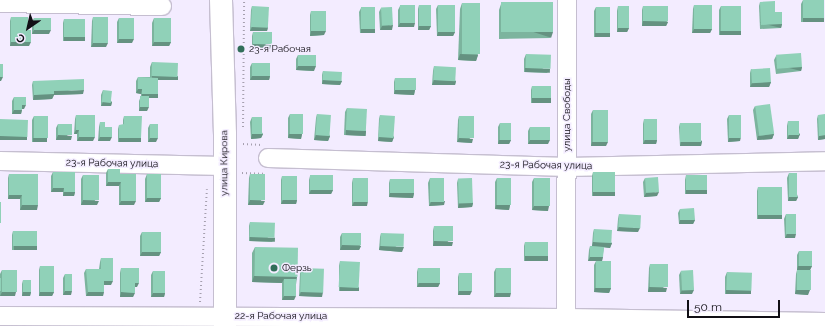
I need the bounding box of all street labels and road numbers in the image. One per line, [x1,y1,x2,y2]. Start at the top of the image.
street label: улица Свободы [561,78,573,152]
street label: улица Кирова [218,130,230,196]
street label: 23-я Рабочая улица [66,156,158,170]
street label: 23-я Рабочая улица [500,158,592,172]
street label: 22-я Рабочая улица [235,310,327,322]

